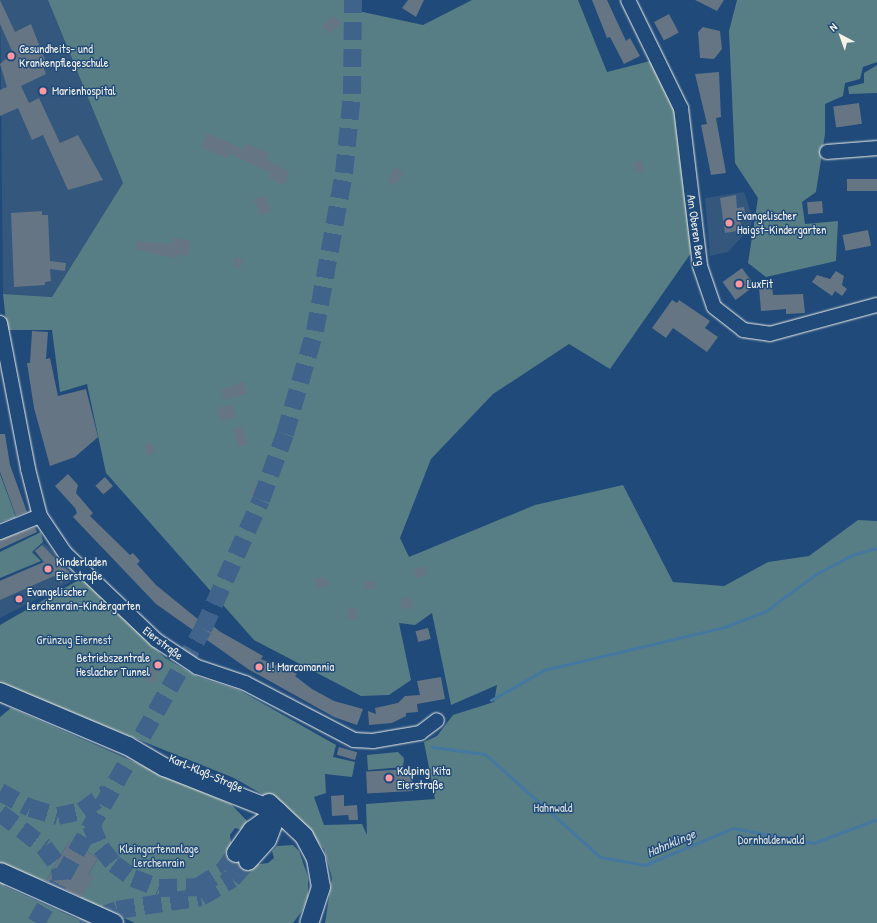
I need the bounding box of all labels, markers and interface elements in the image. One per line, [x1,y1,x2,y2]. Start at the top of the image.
north arrow [821,16,861,56]
text: N [826,20,840,34]
place label: Gesundheits- und Krankenpflegeschule [19,42,108,70]
marker: Gesundheits- und Krankenpflegeschule [6,51,16,61]
place label: Marienhospital [52,84,116,98]
marker: Marienhospital [37,85,49,97]
street label: Am Oberen Berg [684,194,708,266]
place label: Evangelischer Haigst-Kindergarten [737,209,826,237]
marker: Evangelischer Haigst-Kindergarten [724,218,734,228]
place label: LuxFit [747,277,773,291]
marker: LuxFit [734,279,744,289]
place label: Kinderladen Eierstraße [56,555,107,583]
marker: Kinderladen Eierstraße [43,564,53,574]
place label: Evangelischer Lerchenrain-Kindergarten [27,585,140,613]
marker: Evangelischer Lerchenrain-Kindergarten [14,594,24,604]
street label: Eierstraße [140,623,186,663]
park label: Grünzug Eiernest [37,633,111,647]
place label: Betriebszentrale Heslacher Tunnel [76,651,150,679]
marker: Betriebszentrale Heslacher Tunnel [153,660,163,670]
place label: L! Marcomannia [267,660,334,674]
marker: L! Marcomannia [254,662,264,672]
street label: Karl-Kloß-Straße [167,751,245,795]
place label: Kolping Kita Eierstraße [397,764,450,792]
marker: Kolping Kita Eierstraße [384,773,394,783]
park label: Hahnwald [534,801,572,815]
water label: Hahnklinge [644,826,698,860]
park label: Dornhaldenwald [738,833,804,847]
park label: Kleingartenanlage Lerchenrain [119,842,199,870]

